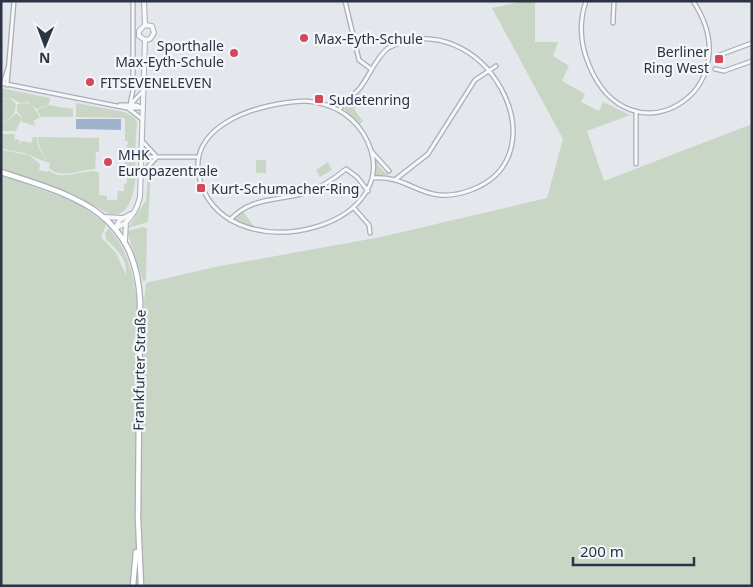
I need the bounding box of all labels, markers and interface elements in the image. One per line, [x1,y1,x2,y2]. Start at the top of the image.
north arrow [20,20,70,70]
place label: Max-Eyth-Schule [314,29,423,48]
marker: Max-Eyth-Schule [298,32,310,44]
place label: Sporthalle Max-Eyth-Schule [115,36,224,71]
place label: Berliner Ring West [643,42,709,77]
marker: Sporthalle Max-Eyth-Schule [228,47,240,59]
text: N [39,49,51,68]
marker: Berliner Ring West [713,53,725,65]
place label: FITSEVENELEVEN [100,73,212,92]
marker: FITSEVENELEVEN [84,76,96,88]
place label: Sudetenring [329,90,410,109]
marker: Sudetenring [313,93,325,105]
place label: MHK Europazentrale [118,145,218,180]
marker: MHK Europazentrale [102,156,114,168]
place label: Kurt-Schumacher-Ring [211,179,359,198]
marker: Kurt-Schumacher-Ring [195,182,207,194]
street label: Frankfurter Straße [128,309,150,431]
scale bar [573,534,694,566]
text: 200 m [580,541,624,561]

